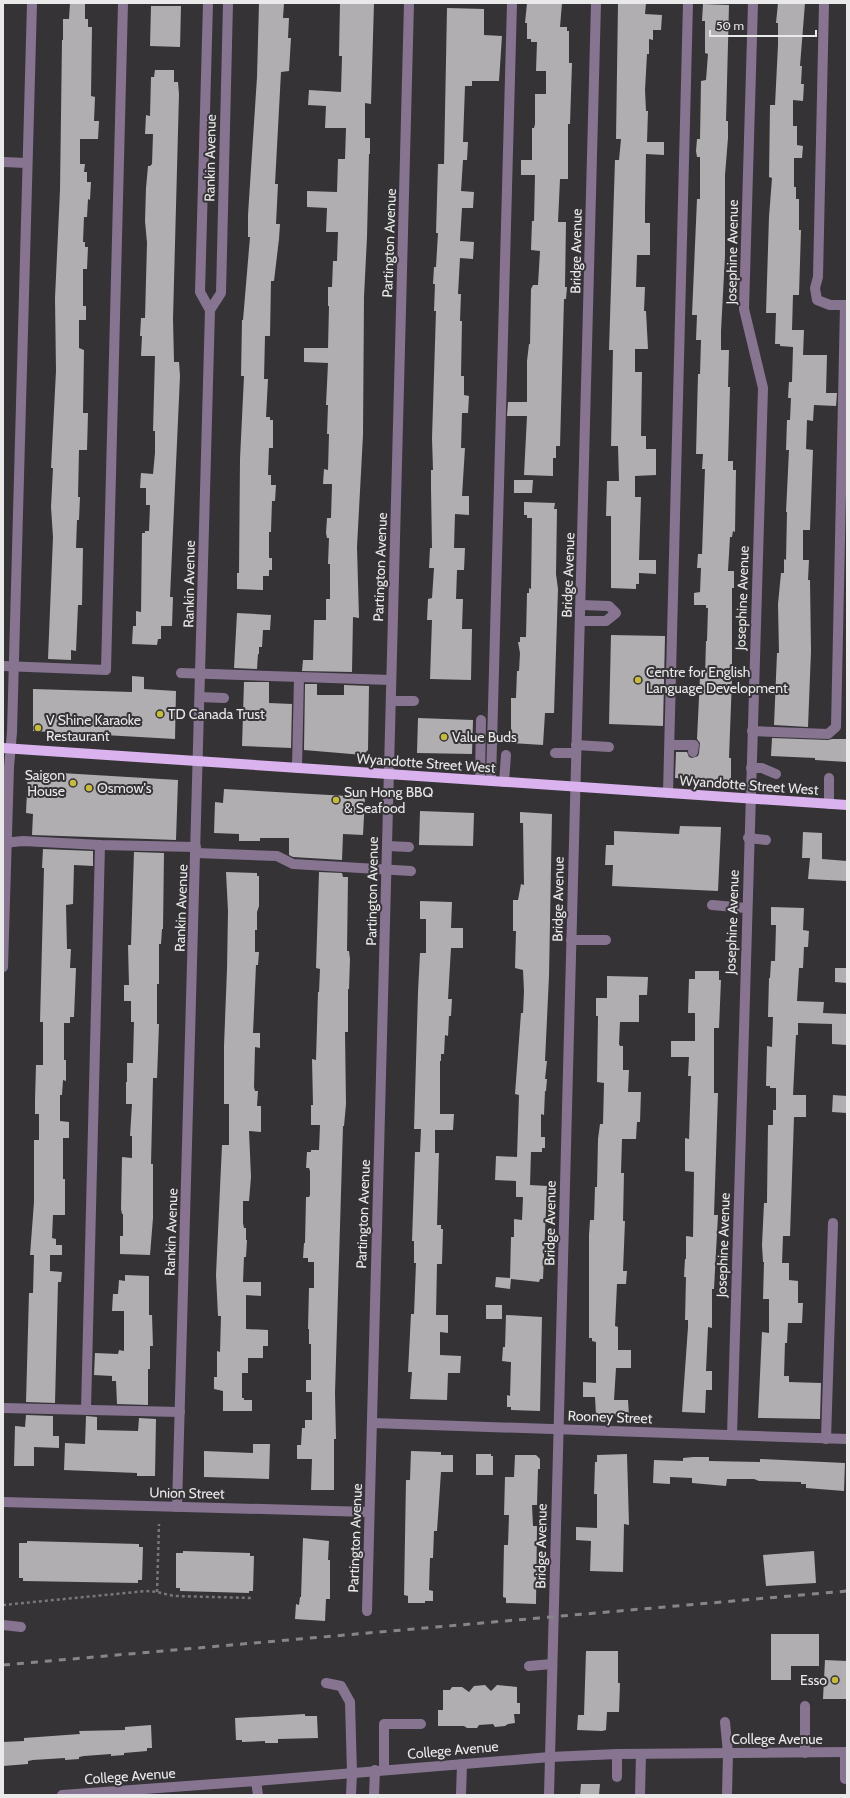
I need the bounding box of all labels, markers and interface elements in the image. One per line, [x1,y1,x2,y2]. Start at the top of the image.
scale bar [710,12,816,38]
text: 50 m [716,18,744,33]
street label: Rankin Avenue [200,114,220,202]
street label: Partington Avenue [378,188,400,298]
street label: Josephine Avenue [722,199,742,306]
street label: Bridge Avenue [566,208,586,294]
street label: Partington Avenue [369,512,391,622]
street label: Bridge Avenue [558,532,578,618]
street label: Rankin Avenue [179,540,199,628]
street label: Josephine Avenue [731,545,753,652]
place label: Centre for English Language Development [646,663,788,697]
marker: Centre for English Language Development [633,675,643,685]
place label: TD Canada Trust [168,705,265,723]
marker: TD Canada Trust [155,709,165,719]
place label: V Shine Karaoke Restaurant [46,711,141,745]
marker: V Shine Karaoke Restaurant [33,723,43,733]
place label: Value Buds [452,728,517,746]
marker: Value Buds [439,732,449,742]
street label: Wyandotte Street West [356,749,496,777]
place label: Saigon House [25,766,65,800]
street label: Wyandotte Street West [679,771,819,799]
marker: Saigon House [68,778,78,788]
place label: Osmow's [97,779,152,797]
marker: Osmow's [84,783,94,793]
place label: Sun Hong BBQ & Seafood [344,783,433,817]
marker: Sun Hong BBQ & Seafood [331,795,341,805]
street label: Partington Avenue [362,836,382,946]
street label: Bridge Avenue [548,856,568,942]
street label: Rankin Avenue [170,864,192,952]
street label: Josephine Avenue [721,869,743,976]
street label: Partington Avenue [352,1159,374,1269]
street label: Bridge Avenue [540,1180,560,1266]
street label: Rankin Avenue [160,1188,182,1276]
street label: Josephine Avenue [712,1192,734,1299]
street label: Rooney Street [567,1407,653,1427]
street label: Union Street [149,1483,225,1503]
street label: Partington Avenue [344,1483,366,1593]
street label: Bridge Avenue [531,1503,551,1589]
place label: Esso [800,1671,827,1689]
marker: Esso [830,1675,840,1685]
street label: College Avenue [731,1730,823,1748]
street label: College Avenue [407,1737,499,1763]
street label: College Avenue [84,1764,176,1788]

